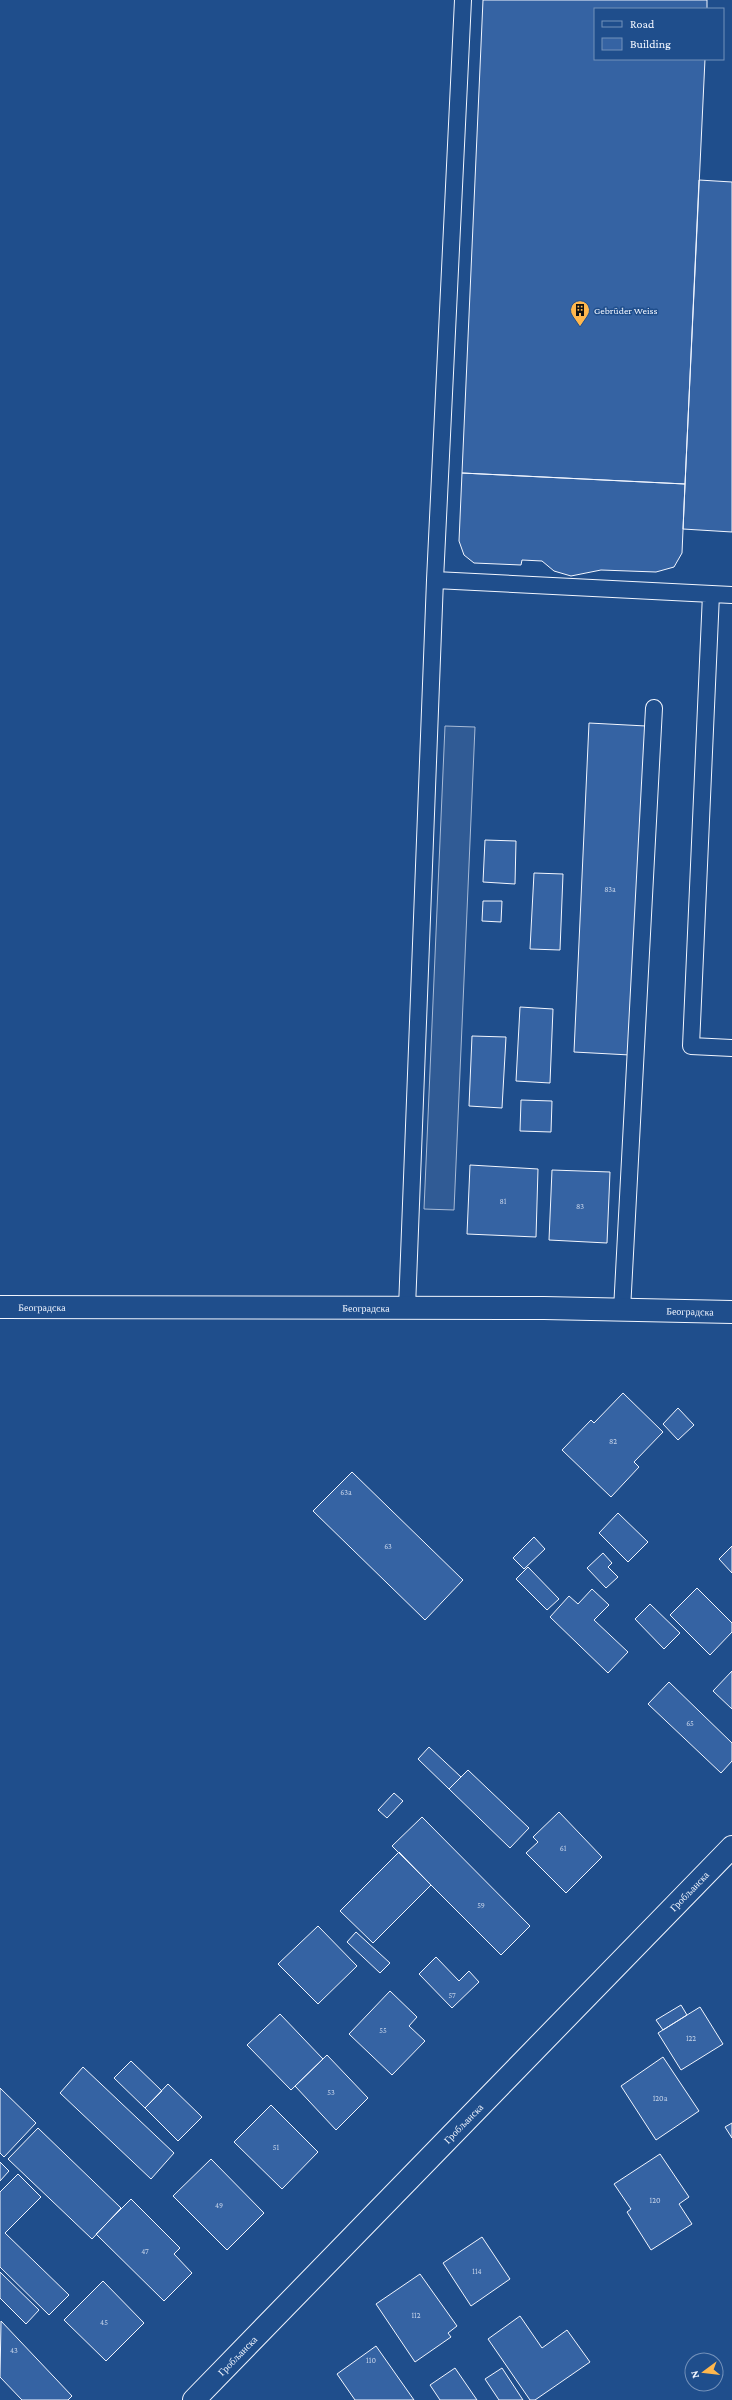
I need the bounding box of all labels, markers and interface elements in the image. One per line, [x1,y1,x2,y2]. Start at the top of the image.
legend [594,8,724,60]
text: Road [630,17,655,31]
text: Building [630,37,671,51]
building icon: Gebrüder Weiss [569,299,591,327]
place label: Gebrüder Weiss [594,305,657,316]
house number: 83a [604,885,616,894]
house number: 81 [500,1197,507,1206]
house number: 83 [576,1202,584,1211]
street label: Београдска [18,1302,66,1313]
street label: Београдска [342,1302,390,1313]
street label: Београдска [666,1305,714,1317]
house number: 82 [609,1437,617,1446]
house number: 63a [340,1488,352,1497]
house number: 63 [384,1542,392,1551]
house number: 65 [686,1719,694,1728]
house number: 61 [560,1844,567,1853]
street label: Гробљанска [667,1869,711,1913]
house number: 59 [477,1901,485,1910]
house number: 57 [448,1991,456,2000]
house number: 55 [379,2026,387,2035]
house number: 122 [686,2034,696,2043]
house number: 53 [327,2088,335,2097]
house number: 120a [653,2094,668,2103]
street label: Гробљанска [441,2101,485,2145]
house number: 51 [273,2143,280,2152]
house number: 120 [650,2196,661,2205]
house number: 49 [215,2201,223,2210]
house number: 47 [141,2247,149,2256]
house number: 114 [472,2267,482,2276]
house number: 112 [411,2311,421,2320]
house number: 45 [100,2318,108,2327]
street label: Гробљанска [216,2333,259,2378]
house number: 43 [10,2346,18,2355]
north arrow [684,2352,724,2392]
house number: 110 [366,2356,376,2365]
text: N [687,2369,701,2380]

